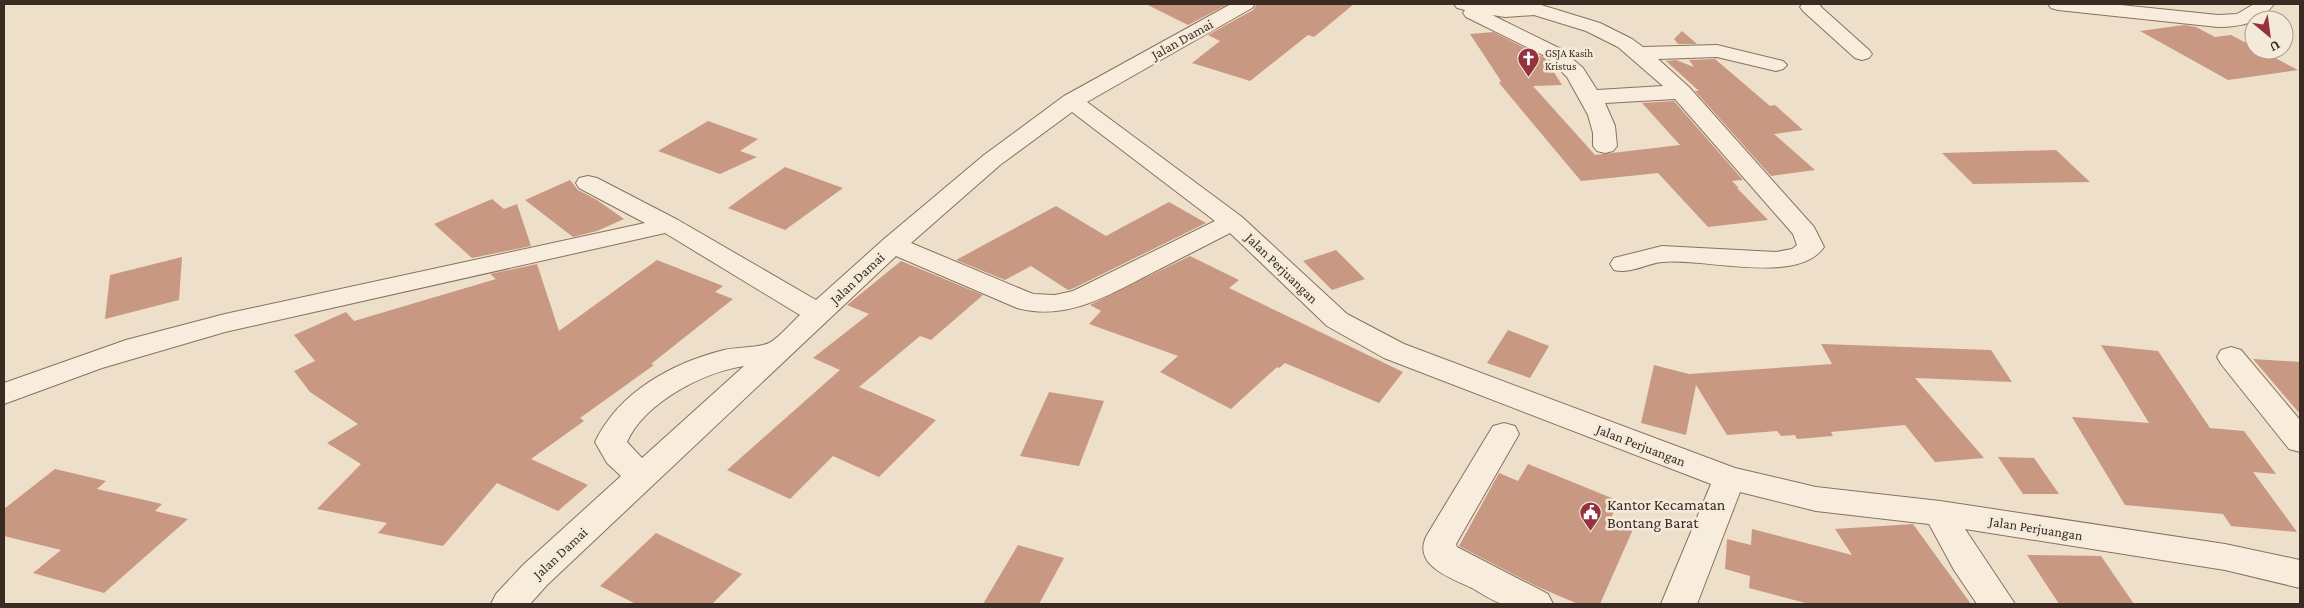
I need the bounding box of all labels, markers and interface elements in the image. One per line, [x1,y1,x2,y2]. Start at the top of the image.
north arrow [2244,10,2294,60]
street label: Jalan Damai [1147,15,1216,63]
text: U [2267,37,2283,56]
church icon: GSJA Kasih Kristus [1517,47,1541,78]
place label: GSJA Kasih Kristus [1545,47,1593,72]
street label: Jalan Perjuangan [1240,228,1322,308]
street label: Jalan Damai [825,249,888,308]
street label: Jalan Perjuangan [1592,420,1688,470]
place label: Kantor Kecamatan Bontang Barat [1607,496,1726,532]
public building icon: Kantor Kecamatan Bontang Barat [1579,501,1603,532]
street label: Jalan Perjuangan [1986,512,2084,544]
street label: Jalan Damai [528,524,591,583]

